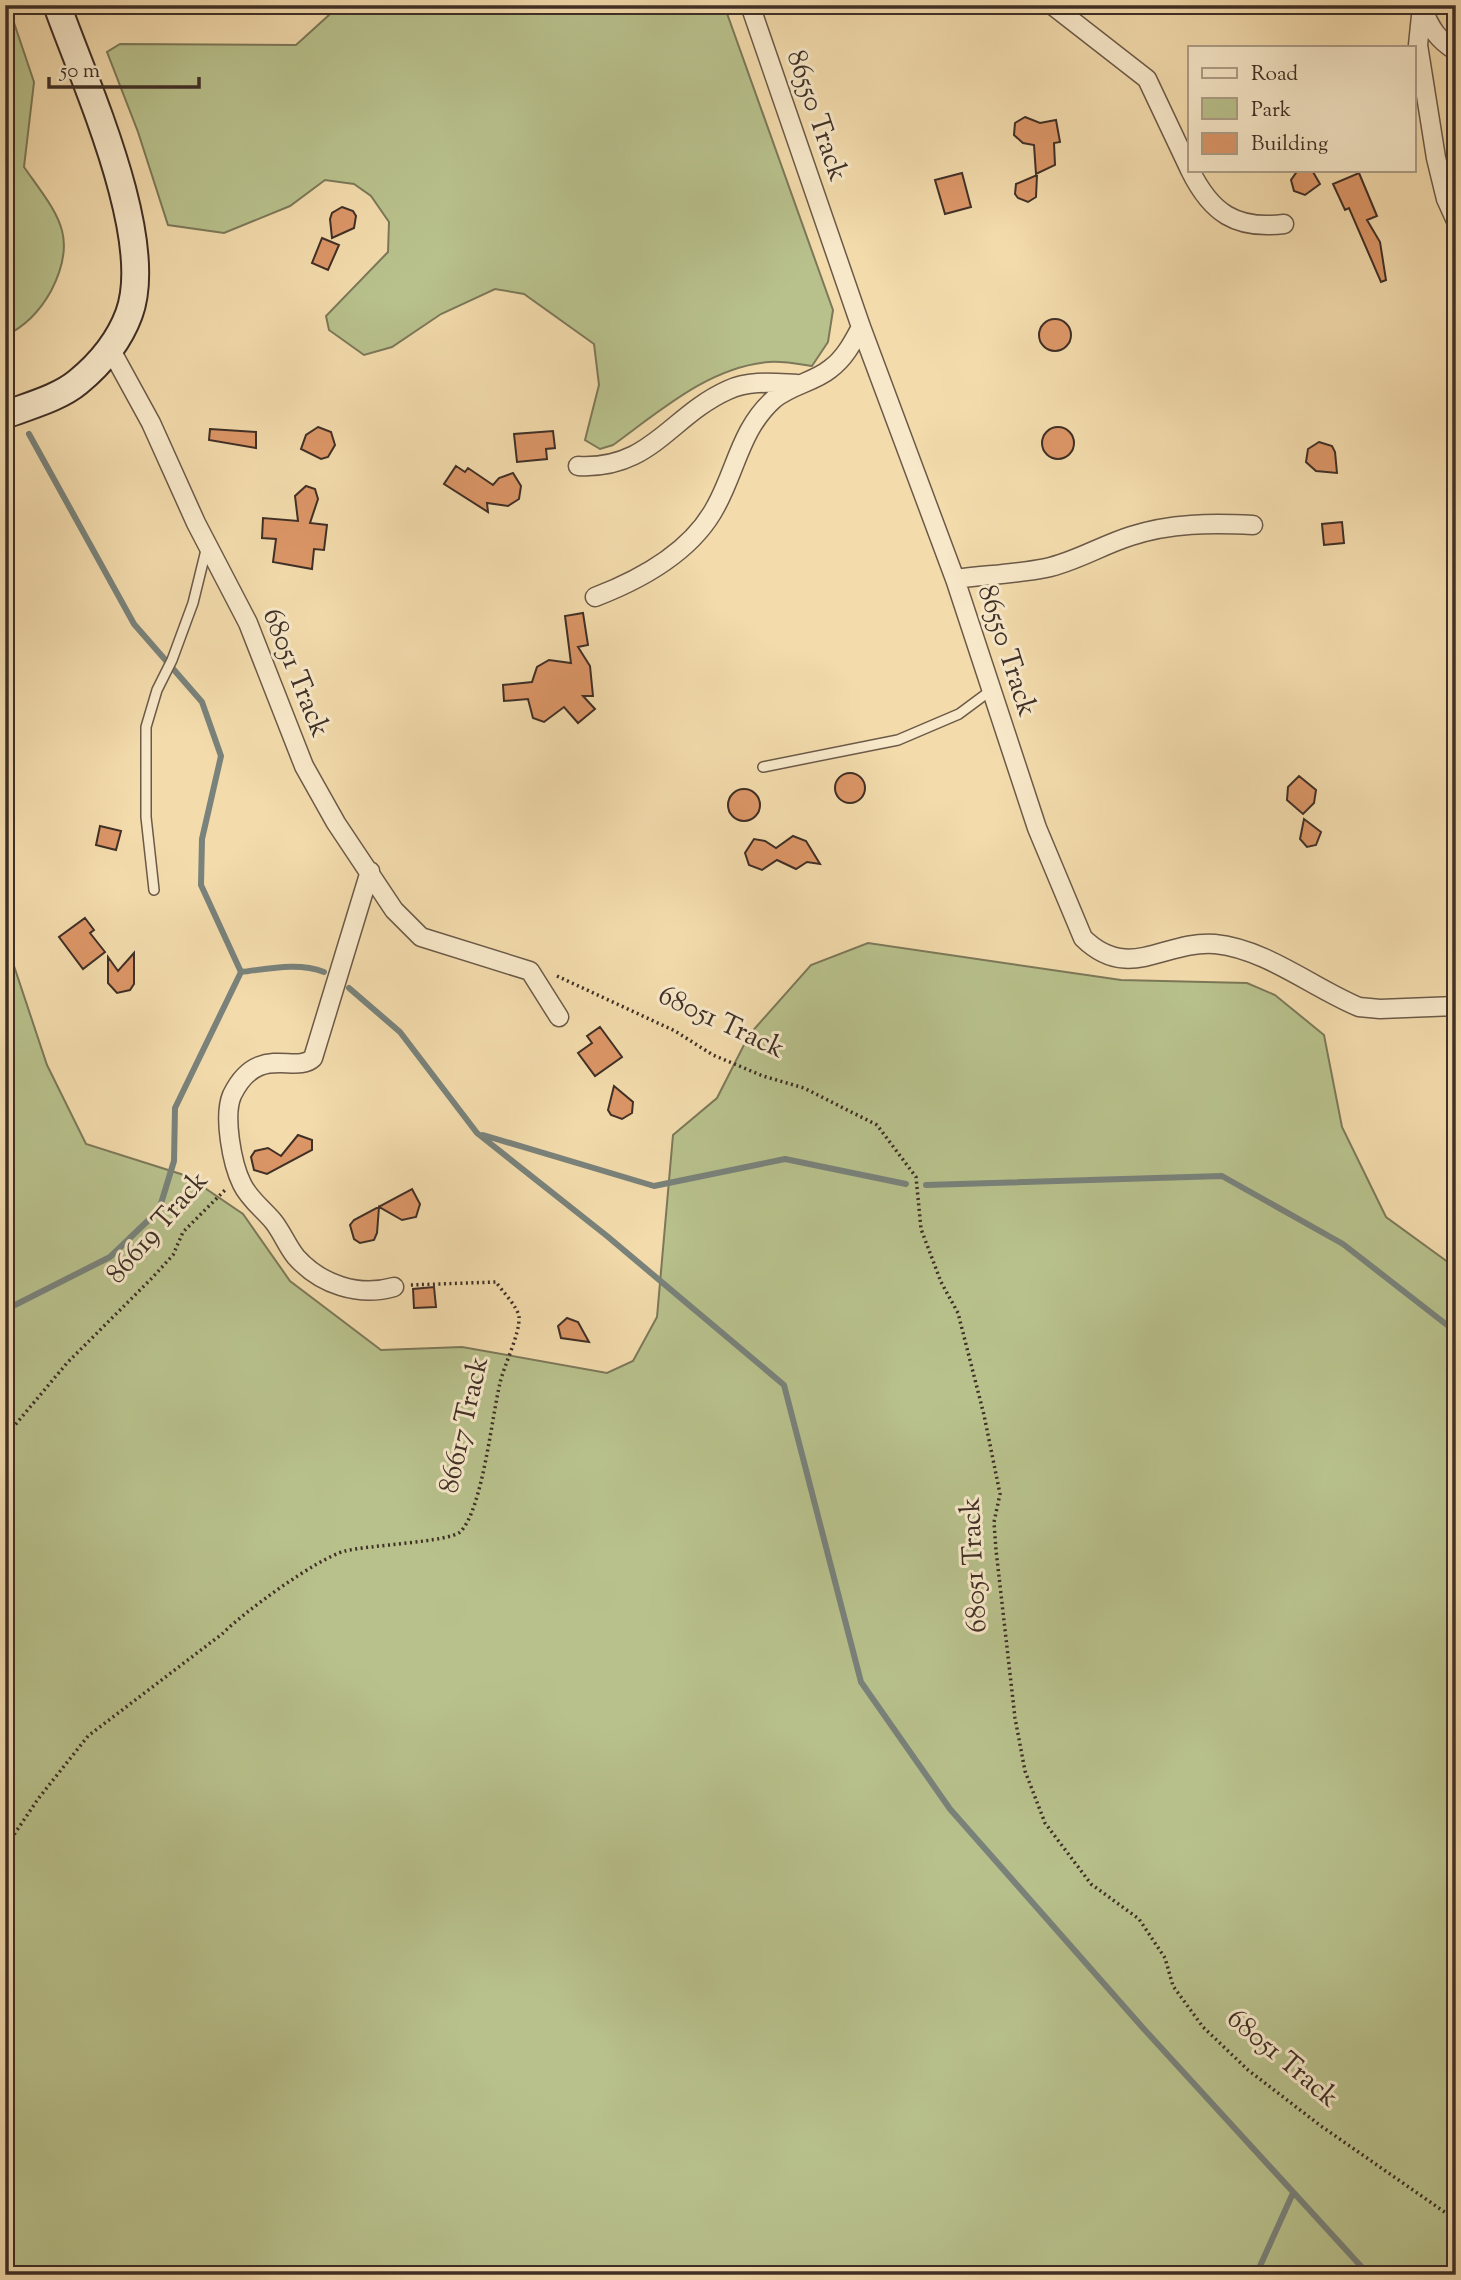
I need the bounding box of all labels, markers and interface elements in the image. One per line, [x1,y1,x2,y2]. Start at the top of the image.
street label: 86550 Track [775,45,857,187]
scale bar [49,46,200,90]
legend [1188,46,1416,172]
text: 50 m [59,57,100,87]
text: Road [1251,60,1298,90]
text: Park [1251,96,1292,126]
text: Building [1251,130,1328,160]
street label: 86550 Track [966,580,1046,722]
street label: 68051 Track [251,603,339,743]
street label: 68051 Track [651,976,791,1070]
street label: 86619 Track [98,1163,218,1293]
street label: 86617 Track [430,1353,500,1497]
street label: 68051 Track [951,1496,999,1634]
street label: 68051 Track [1217,2000,1347,2118]

